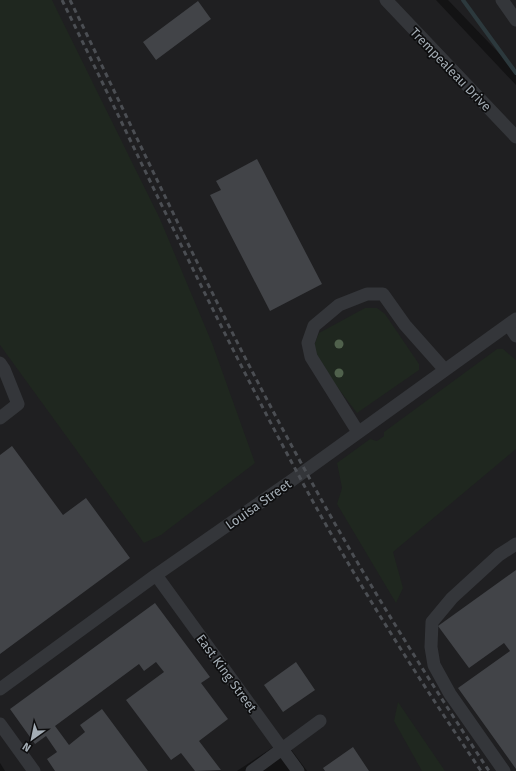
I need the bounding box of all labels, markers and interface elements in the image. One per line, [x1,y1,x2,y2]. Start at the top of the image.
street label: Trempealeau Drive [407,25,494,114]
street label: Louisa Street [223,476,294,533]
street label: East King Street [193,632,260,715]
north arrow [12,719,52,759]
text: N [20,740,33,754]

